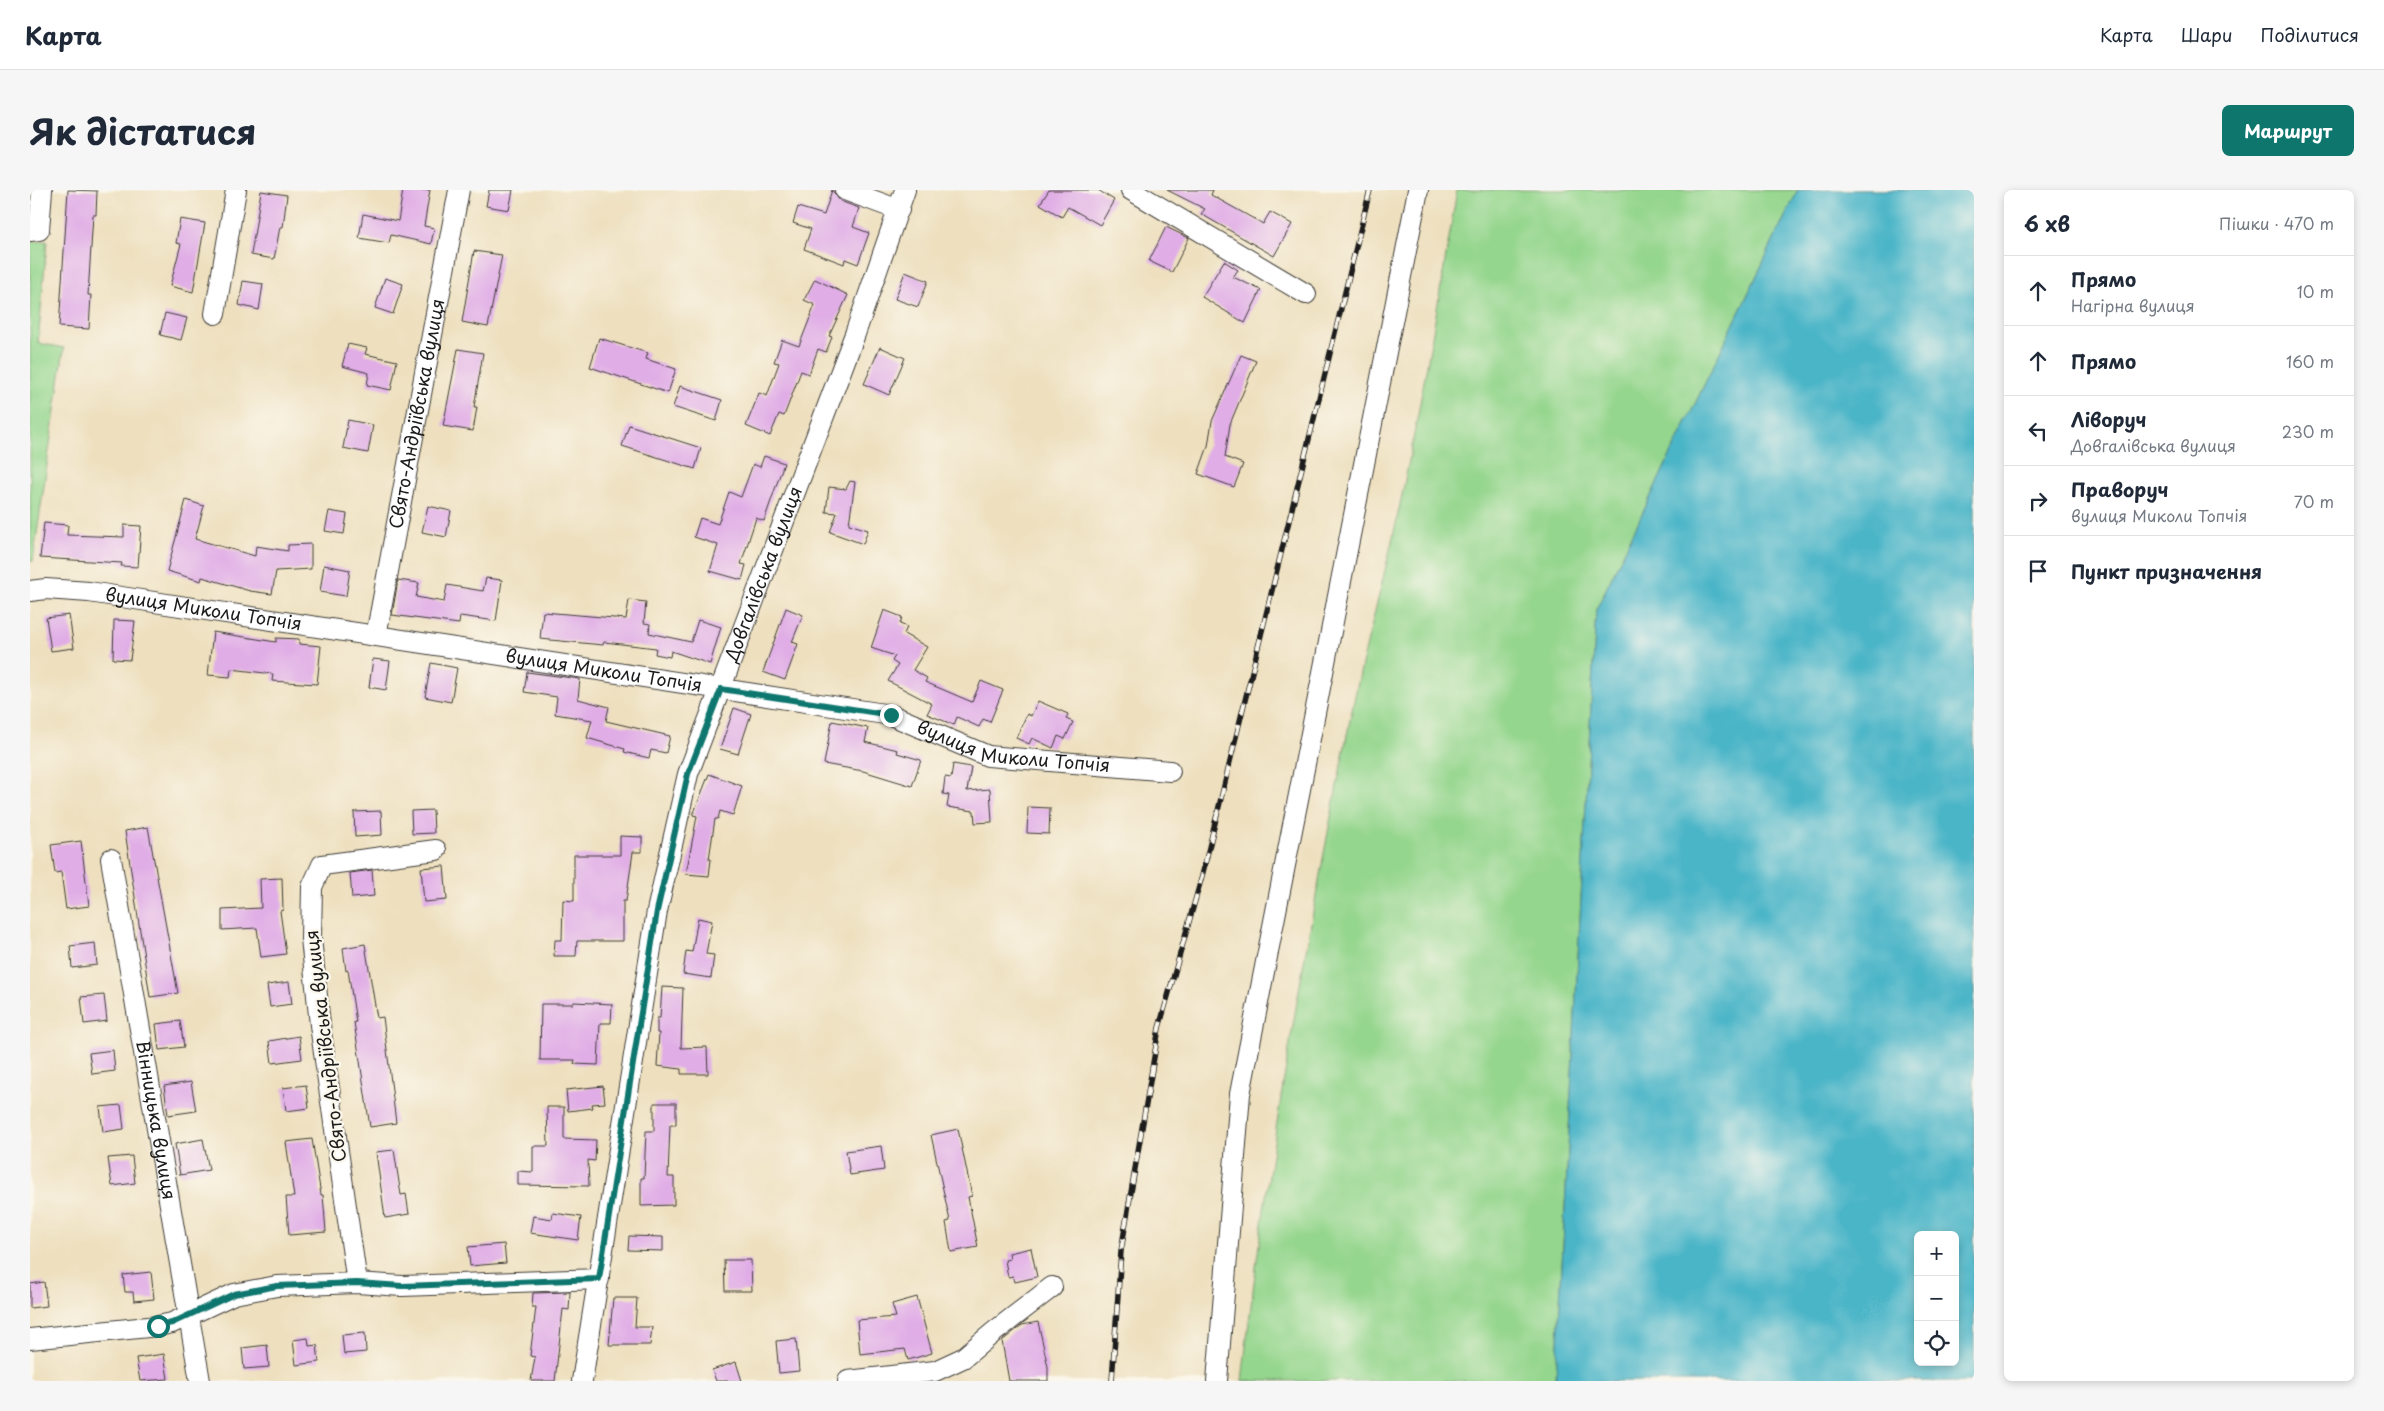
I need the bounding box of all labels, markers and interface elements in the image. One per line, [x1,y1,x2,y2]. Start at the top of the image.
text: Карта [25,17,102,53]
text: Карта [2100,21,2153,48]
text: Шари [2181,21,2233,48]
text: Поділитися [2261,21,2359,48]
text: Як дістатися [30,104,256,157]
button: Маршрут [2222,105,2354,156]
text: 6 хв [2024,207,2070,239]
text: Пішки · 470 m [2219,211,2334,235]
text: Прямо [2071,265,2136,293]
icon: ahead [2024,277,2052,305]
text: 10 m [2297,279,2334,303]
text: Нагірна вулиця [2071,293,2195,317]
street label: Свято-Андріївська вулиця [381,296,451,531]
icon: ahead [2024,347,2052,375]
text: Прямо [2071,347,2136,375]
text: 160 m [2286,349,2334,373]
text: Ліворуч [2071,405,2147,433]
icon: left [2024,417,2052,445]
text: 230 m [2282,419,2334,443]
text: Довгалівська вулиця [2071,433,2236,457]
text: Праворуч [2071,475,2168,503]
street label: Довгалівська вулиця [716,482,808,666]
icon: right [2024,487,2052,515]
text: 70 m [2294,489,2334,513]
text: вулиця Миколи Топчія [2071,503,2247,527]
icon: arrive [2024,557,2052,585]
text: Пункт призначення [2071,557,2262,585]
street label: вулиця Миколи Топчія [104,580,304,636]
street label: вулиця Миколи Топчія [504,641,704,698]
route end [880,704,903,727]
street label: вулиця Миколи Топчія [913,713,1111,778]
street label: Свято-Андріївська вулиця [297,929,352,1164]
street label: Вінницька вулиця [130,1038,184,1202]
map controls [1914,1231,1959,1366]
button: + [1914,1231,1959,1276]
button: − [1914,1276,1959,1321]
route start [147,1315,170,1338]
button: locate [1914,1321,1959,1366]

